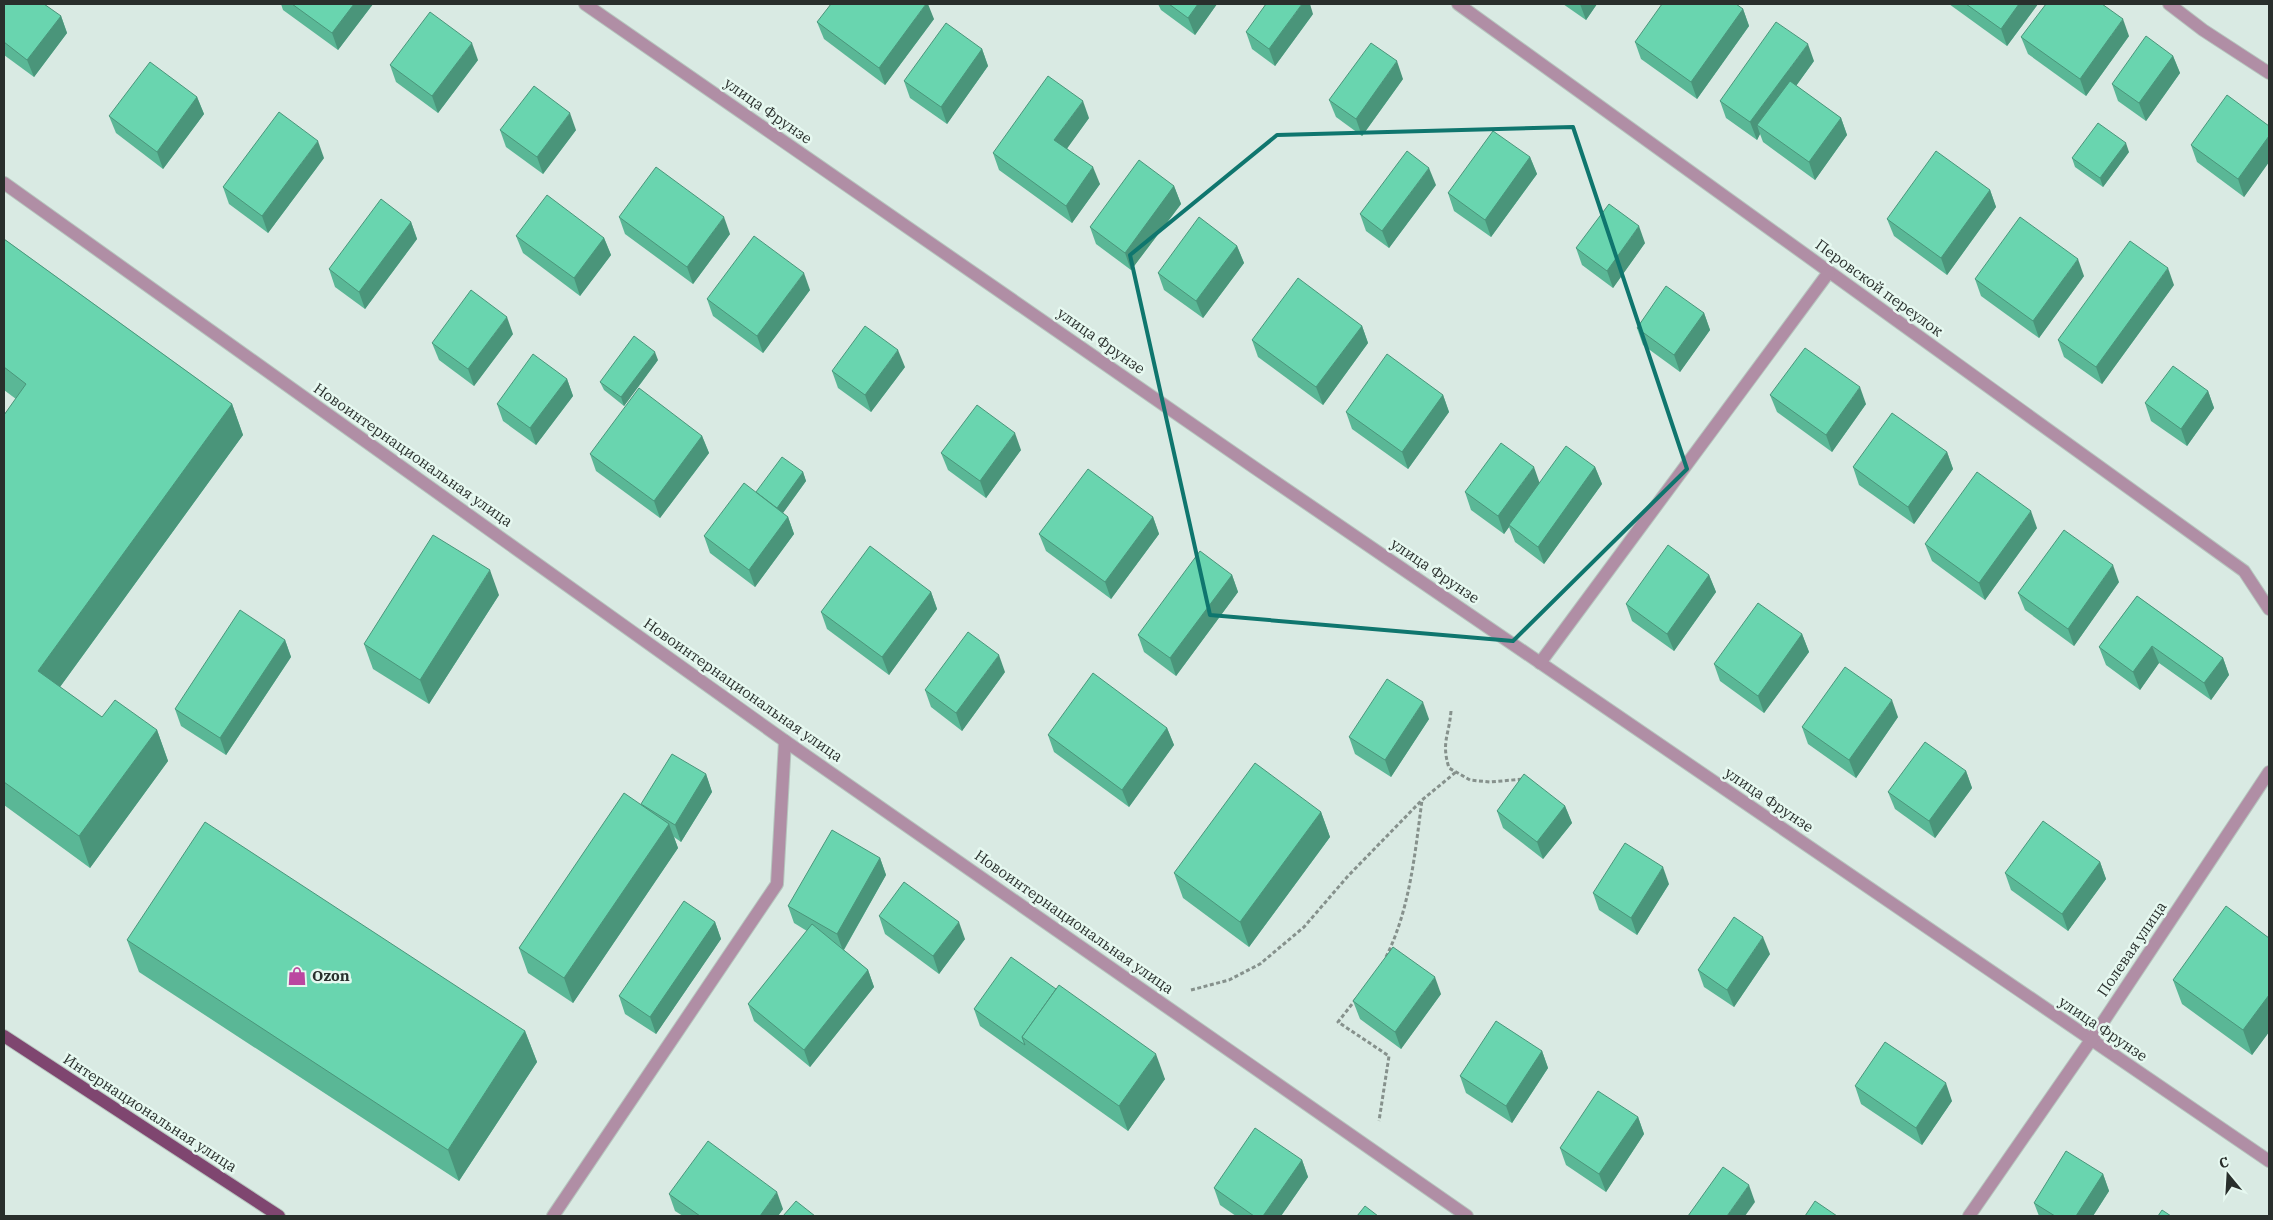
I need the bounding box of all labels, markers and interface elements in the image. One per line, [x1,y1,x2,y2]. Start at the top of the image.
street label: улица Фрунзе [721,73,816,148]
street label: Перовской переулок [1812,235,1947,340]
street label: улица Фрунзе [1054,303,1149,378]
street label: Новоинтернациональная улица [310,378,516,531]
street label: улица Фрунзе [1387,534,1483,607]
street label: Новоинтернациональная улица [640,613,846,766]
street label: улица Фрунзе [1721,763,1817,836]
street label: Новоинтернациональная улица [971,845,1177,998]
street label: Полевая улица [2093,898,2170,1000]
shop icon: Ozon [286,965,308,987]
place label: Ozon [312,966,350,985]
street label: улица Фрунзе [2055,992,2151,1065]
street label: Интернациональная улица [60,1049,241,1176]
north arrow [2203,1150,2253,1200]
text: С [2217,1153,2231,1173]

